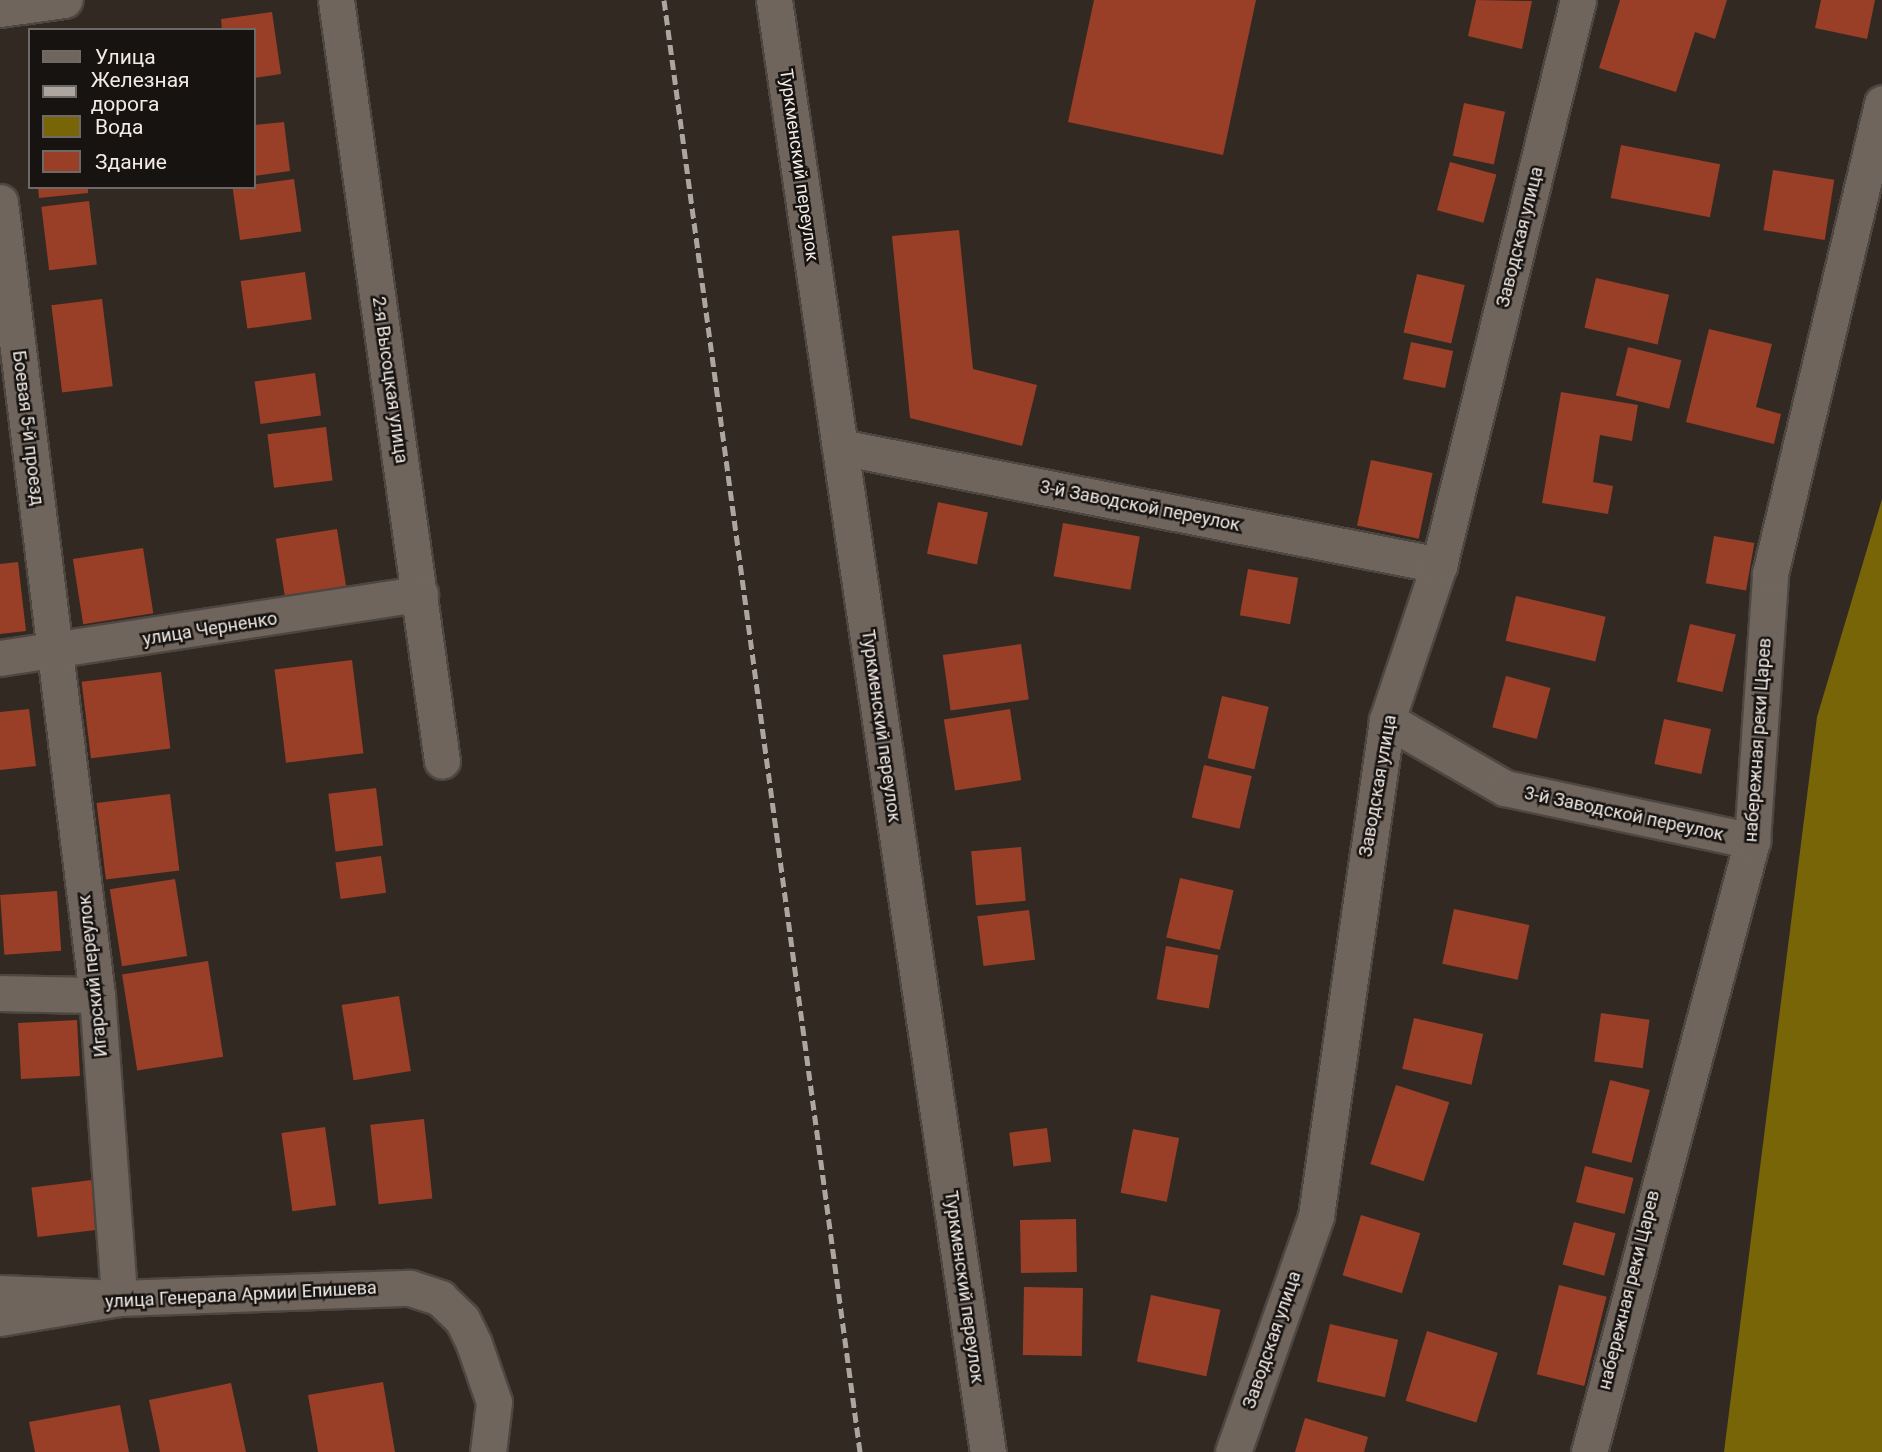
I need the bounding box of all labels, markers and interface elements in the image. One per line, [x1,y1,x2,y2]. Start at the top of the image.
legend [28,28,256,189]
text: Улица [95,45,156,69]
street label: Туркменский переулок [775,67,823,263]
text: Железная дорога [91,68,190,116]
text: Вода [95,115,143,139]
text: Здание [95,150,167,174]
street label: Заводская улица [1492,165,1548,309]
street label: 2-я Высоцкая улица [368,295,412,465]
street label: Боевая 5-й проезд [8,349,48,507]
street label: 3-й Заводской переулок [1038,476,1242,536]
street label: улица Черненко [141,608,279,650]
street label: Туркменский переулок [857,628,905,824]
street label: набережная реки Царев [1740,637,1776,843]
street label: Заводская улица [1355,713,1401,859]
street label: 3-й Заводской переулок [1522,782,1726,846]
street label: Игарский переулок [74,894,112,1058]
street label: набережная реки Царев [1594,1188,1664,1392]
street label: Туркменский переулок [940,1189,988,1385]
street label: Заводская улица [1238,1268,1306,1412]
street label: улица Генерала Армии Епишева [105,1277,377,1313]

